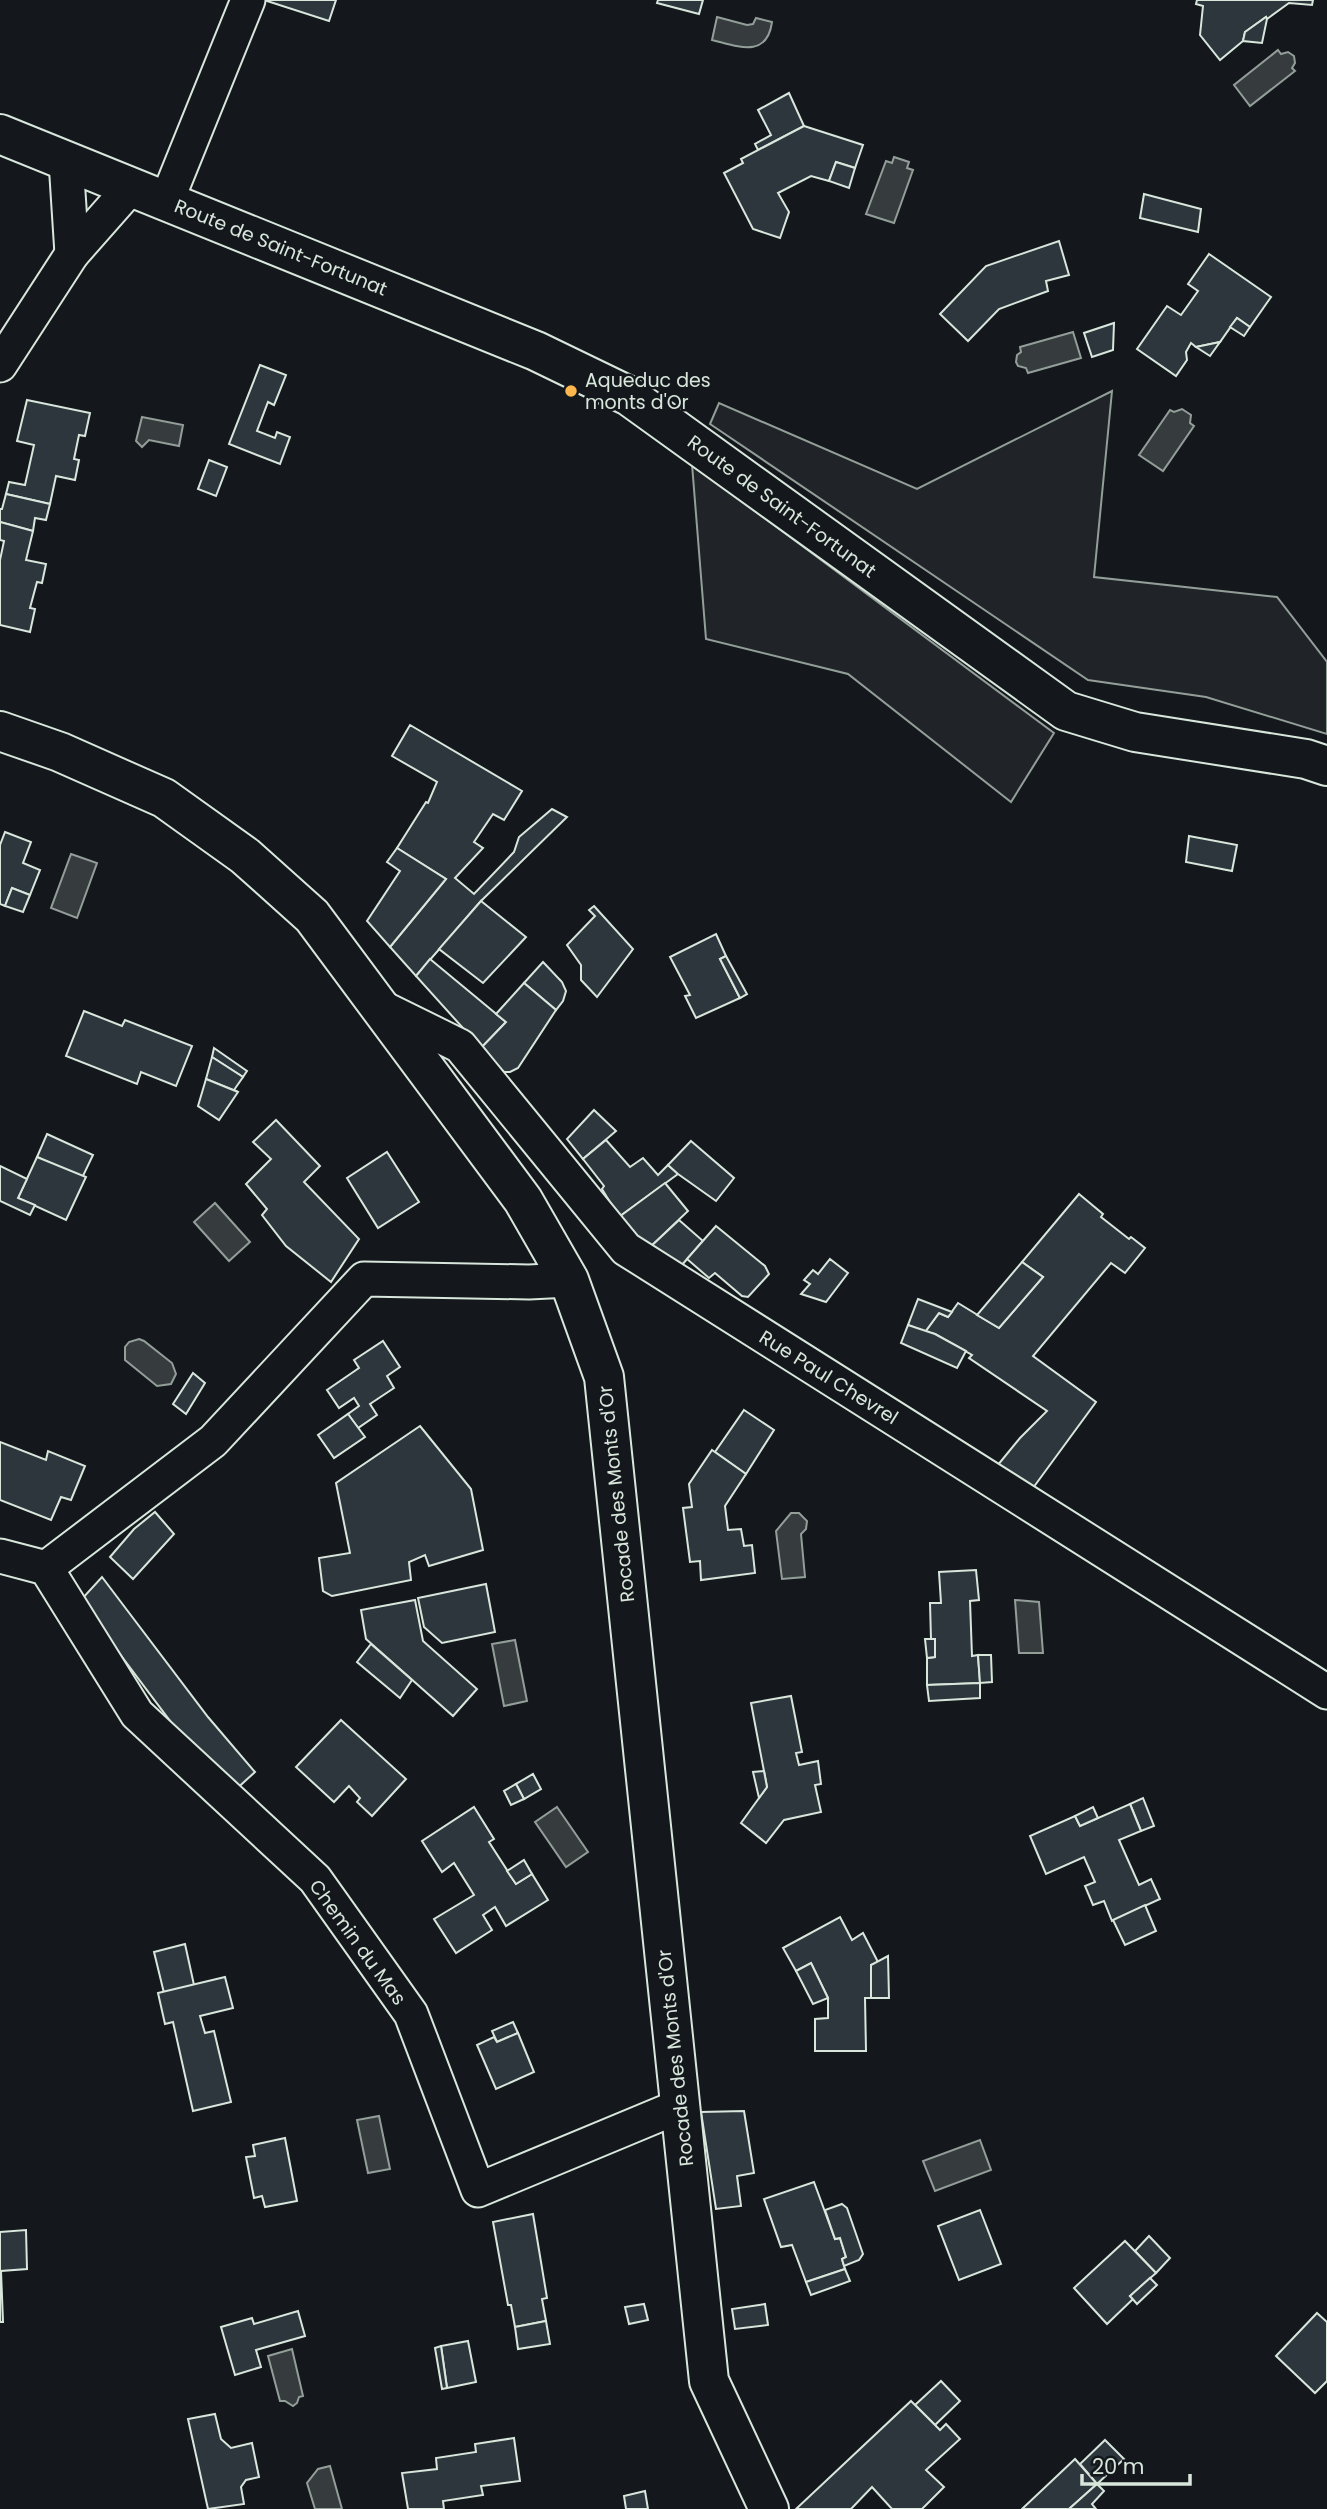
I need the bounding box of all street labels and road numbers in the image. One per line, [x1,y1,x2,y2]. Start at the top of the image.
street label: Route de Saint-Fortunat [170,192,391,303]
street label: Route de Saint-Fortunat [682,429,882,584]
street label: Rue Paul Chevrel [754,1324,903,1431]
street label: Rocade des Monts d'Or [592,1384,641,1604]
street label: Chemin du Mas [303,1874,412,2011]
street label: Rocade des Monts d'Or [651,1948,700,2168]

